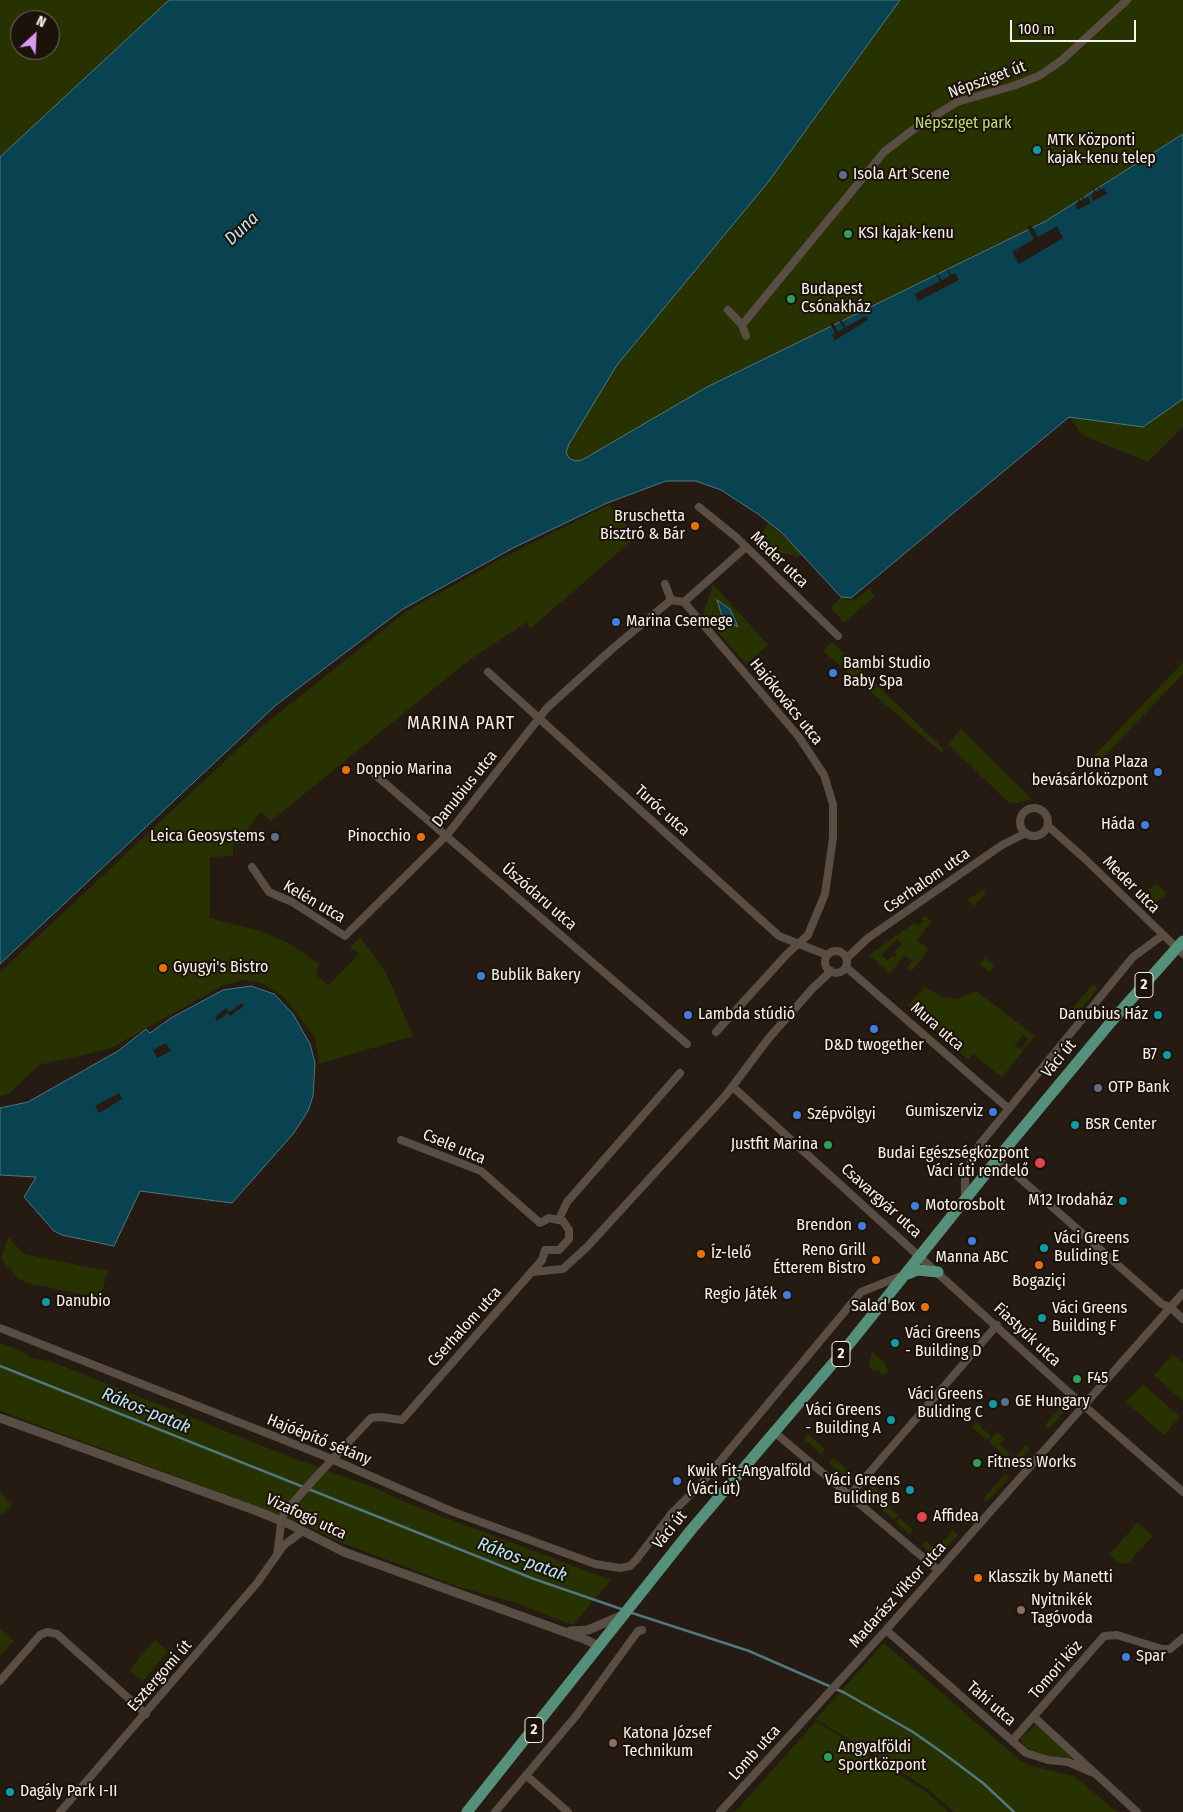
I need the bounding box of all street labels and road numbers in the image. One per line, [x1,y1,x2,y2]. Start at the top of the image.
street label: Népsziget út [946,57,1028,103]
street label: Meder utca [746,528,812,592]
street label: Hajókovács utca [745,655,827,749]
street label: Danubius utca [428,747,502,831]
street label: Turóc utca [631,781,693,841]
street label: Cserhalom utca [880,844,974,918]
street label: Meder utca [1098,852,1164,918]
street label: Úszódaru utca [498,859,580,935]
street label: Kelén utca [280,877,348,927]
road number: 2 [1135,972,1153,998]
street label: Mura utca [906,999,968,1055]
street label: Váci út [1038,1036,1080,1082]
street label: Csele utca [420,1125,488,1169]
street label: Csavargyár utca [837,1160,925,1242]
street label: Cserhalom utca [424,1283,506,1371]
street label: Fiastyúk utca [989,1299,1065,1371]
road number: 2 [832,1342,850,1366]
street label: Hajóépítő sétány [264,1410,374,1470]
street label: Vizafogó utca [263,1490,349,1544]
street label: Váci út [649,1507,691,1553]
street label: Madarász Viktor utca [845,1538,951,1652]
street label: Esztergomi út [124,1636,196,1716]
street label: Tomori köz [1025,1637,1087,1703]
street label: Tahi utca [963,1678,1019,1730]
road number: 2 [525,1718,543,1742]
street label: Lomb utca [725,1721,785,1785]

